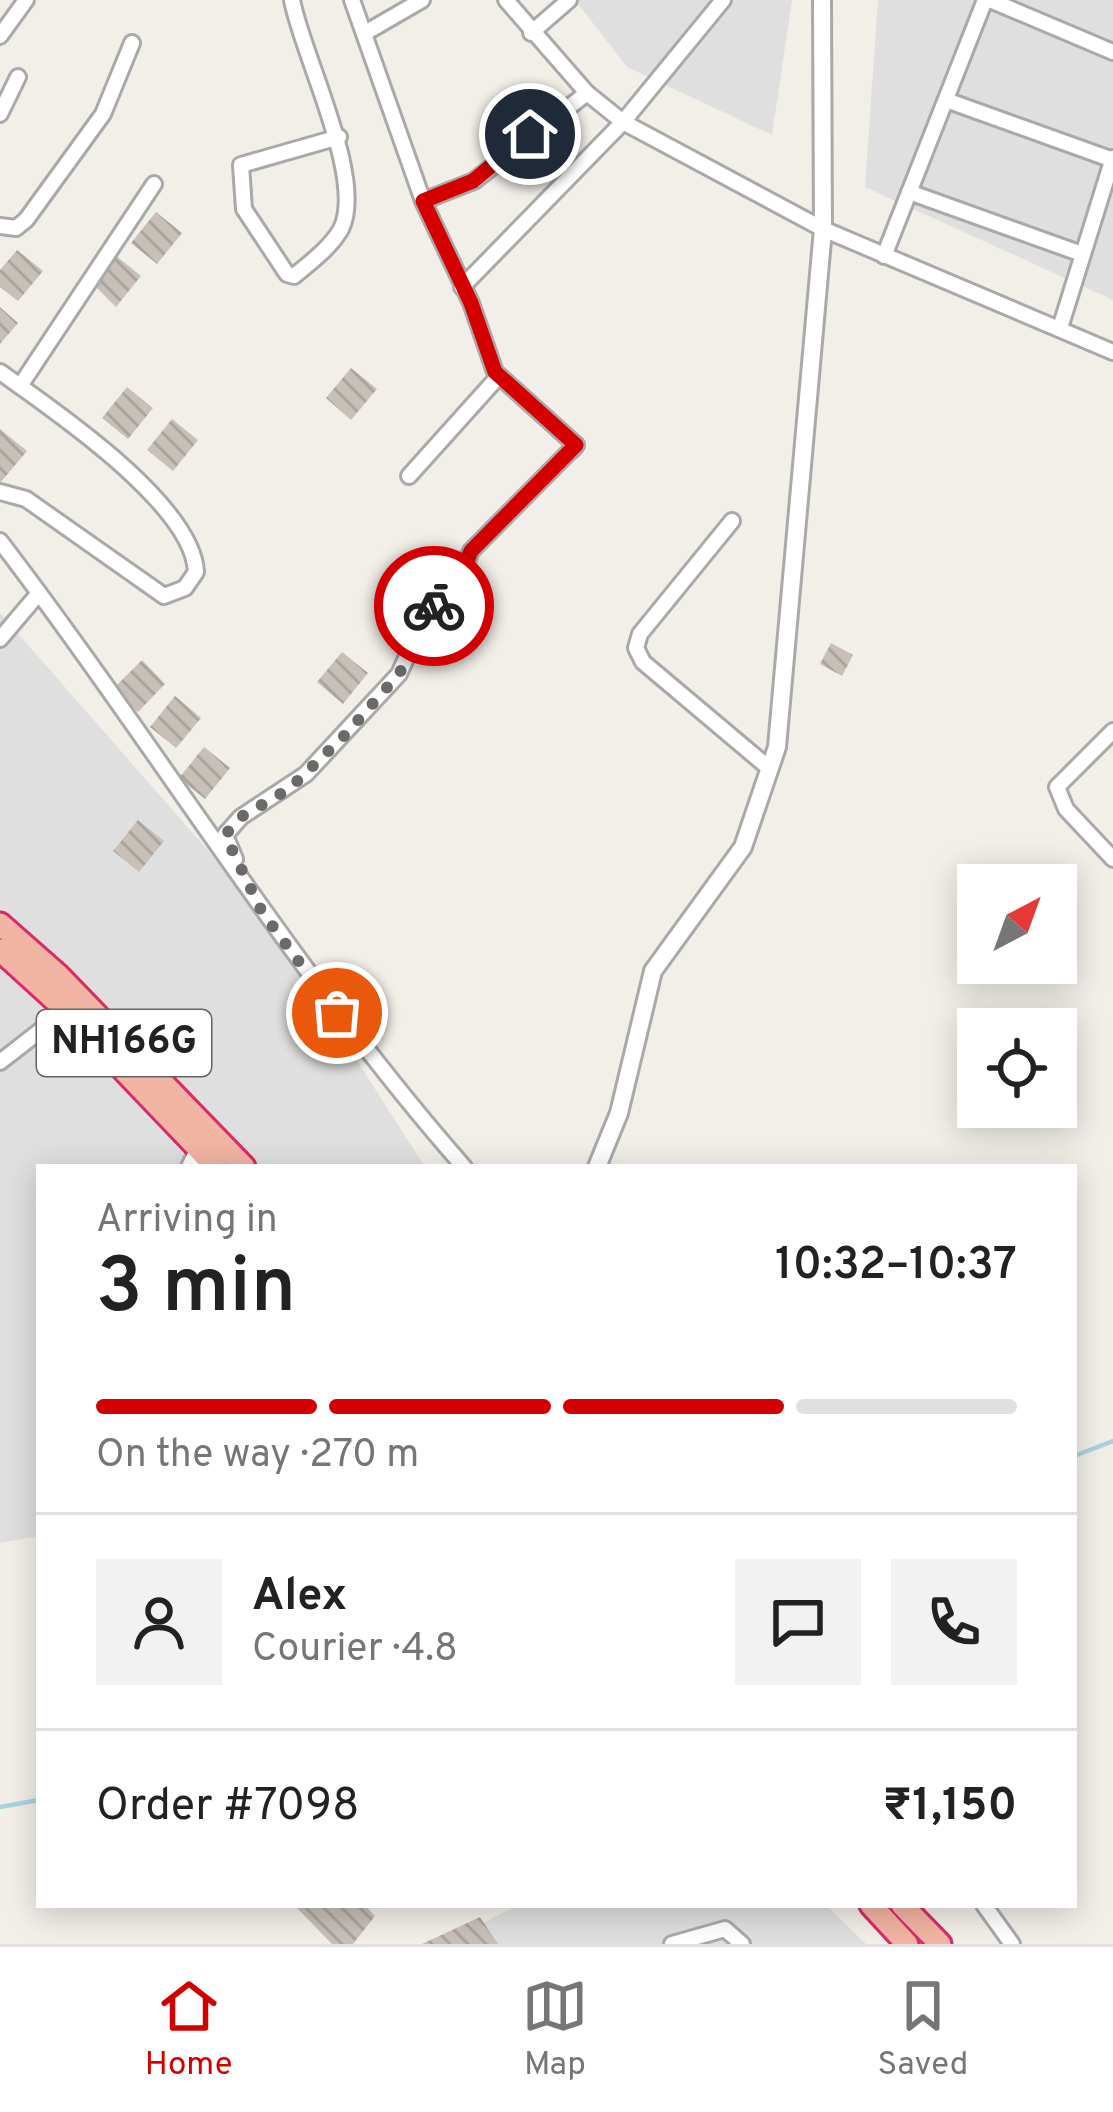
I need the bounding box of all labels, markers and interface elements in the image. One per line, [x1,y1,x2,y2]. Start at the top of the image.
pin [479,83,581,185]
icon: home [497,101,563,167]
courier [374,546,494,666]
icon: bike [401,573,467,639]
north arrow [957,864,1077,984]
map controls [957,864,1077,1128]
pin [286,962,388,1064]
icon: bag [304,980,370,1046]
button: locate [957,1008,1077,1128]
road number: NH166G [37,1010,211,1076]
text: Arriving in [96,1197,278,1246]
text: 10:32–10:37 [775,1238,1017,1295]
text: 3 min [96,1241,296,1340]
text: On the way · 270 m [96,1432,419,1481]
button: person [96,1559,222,1685]
button: chat [735,1559,861,1685]
button: phone [891,1559,1017,1685]
text: Alex [252,1569,347,1626]
text: Courier · 4.8 [252,1626,458,1675]
text: Order #7098 [96,1779,360,1836]
text: ₹1,150 [883,1779,1017,1836]
tab: Home [145,1973,232,2087]
tab: Map [522,1973,588,2087]
tab: Saved [878,1973,968,2087]

